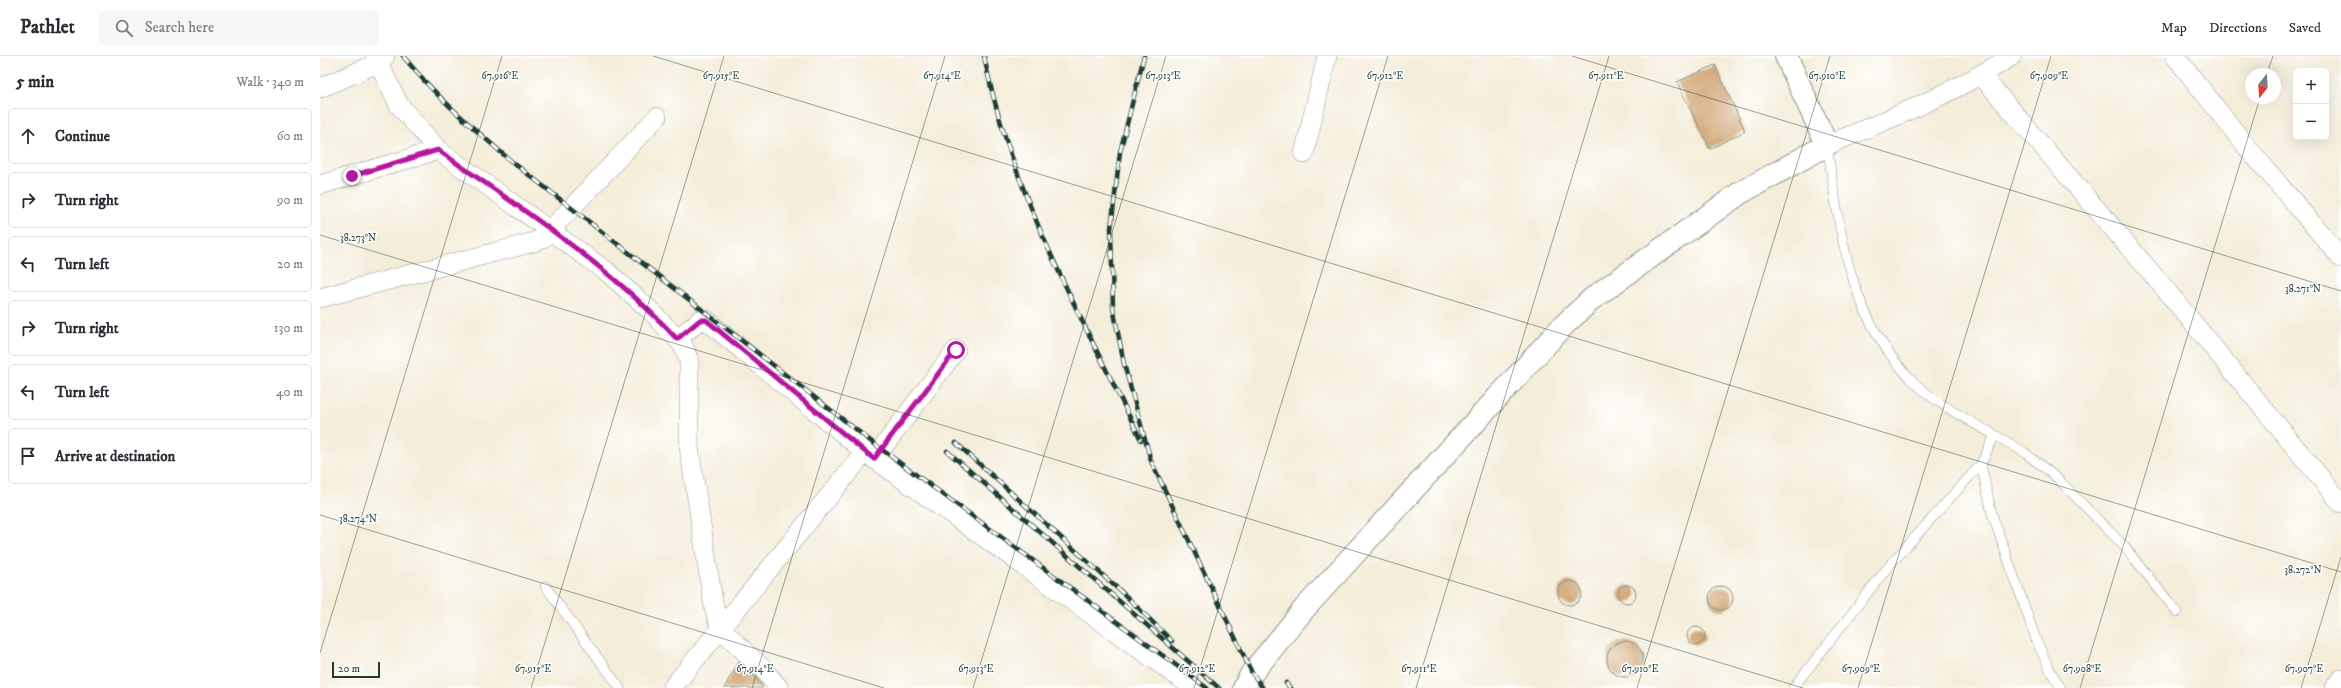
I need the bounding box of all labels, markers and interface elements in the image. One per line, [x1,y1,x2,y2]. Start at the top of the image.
search box [99,10,379,46]
text: Pathlet [20,16,75,39]
icon: search [113,17,135,39]
text: Search here [145,18,214,37]
text: Map [2161,19,2187,37]
text: Directions [2209,19,2267,37]
text: Saved [2289,19,2321,37]
north arrow [2245,68,2281,104]
map controls [2293,68,2329,140]
button: + [2293,68,2329,104]
text: 67.916°E [482,70,518,82]
text: 67.915°E [703,70,739,82]
text: 67.914°E [923,70,961,82]
text: 67.913°E [1145,70,1181,82]
text: 67.912°E [1367,70,1403,82]
text: 67.911°E [1588,70,1624,82]
text: 67.910°E [1808,70,1846,82]
text: 67.909°E [2030,70,2068,82]
text: 5 min [16,71,54,93]
text: Walk · 340 m [236,74,304,90]
button: − [2293,104,2329,140]
icon: ahead [17,125,39,147]
text: Continue [55,127,110,146]
text: 60 m [277,128,303,144]
route end [343,167,361,185]
icon: right [17,189,39,211]
text: Turn right [55,191,118,210]
text: 90 m [277,192,303,208]
text: 38.273°N [340,232,376,244]
icon: left [17,253,39,275]
text: Turn left [55,255,109,274]
text: 20 m [277,256,303,272]
text: 38.271°N [2285,283,2321,295]
icon: right [17,317,39,339]
text: Turn right [55,319,118,338]
text: 130 m [274,320,303,336]
route start [947,341,965,359]
icon: left [17,381,39,403]
text: Turn left [55,383,109,402]
text: 40 m [276,384,303,400]
icon: arrive [17,445,39,467]
text: Arrive at destination [55,447,175,466]
text: 38.274°N [339,513,377,525]
text: 38.272°N [2284,564,2322,576]
scale bar [332,660,380,679]
text: 20 m [338,662,360,676]
text: 67.915°E [515,663,551,675]
text: 67.914°E [736,663,774,675]
text: 67.913°E [958,663,994,675]
text: 67.912°E [1179,663,1215,675]
text: 67.911°E [1401,663,1437,675]
text: 67.910°E [1621,663,1659,675]
text: 67.909°E [1842,663,1880,675]
text: 67.908°E [2063,663,2101,675]
text: 67.907°E [2285,663,2323,675]

